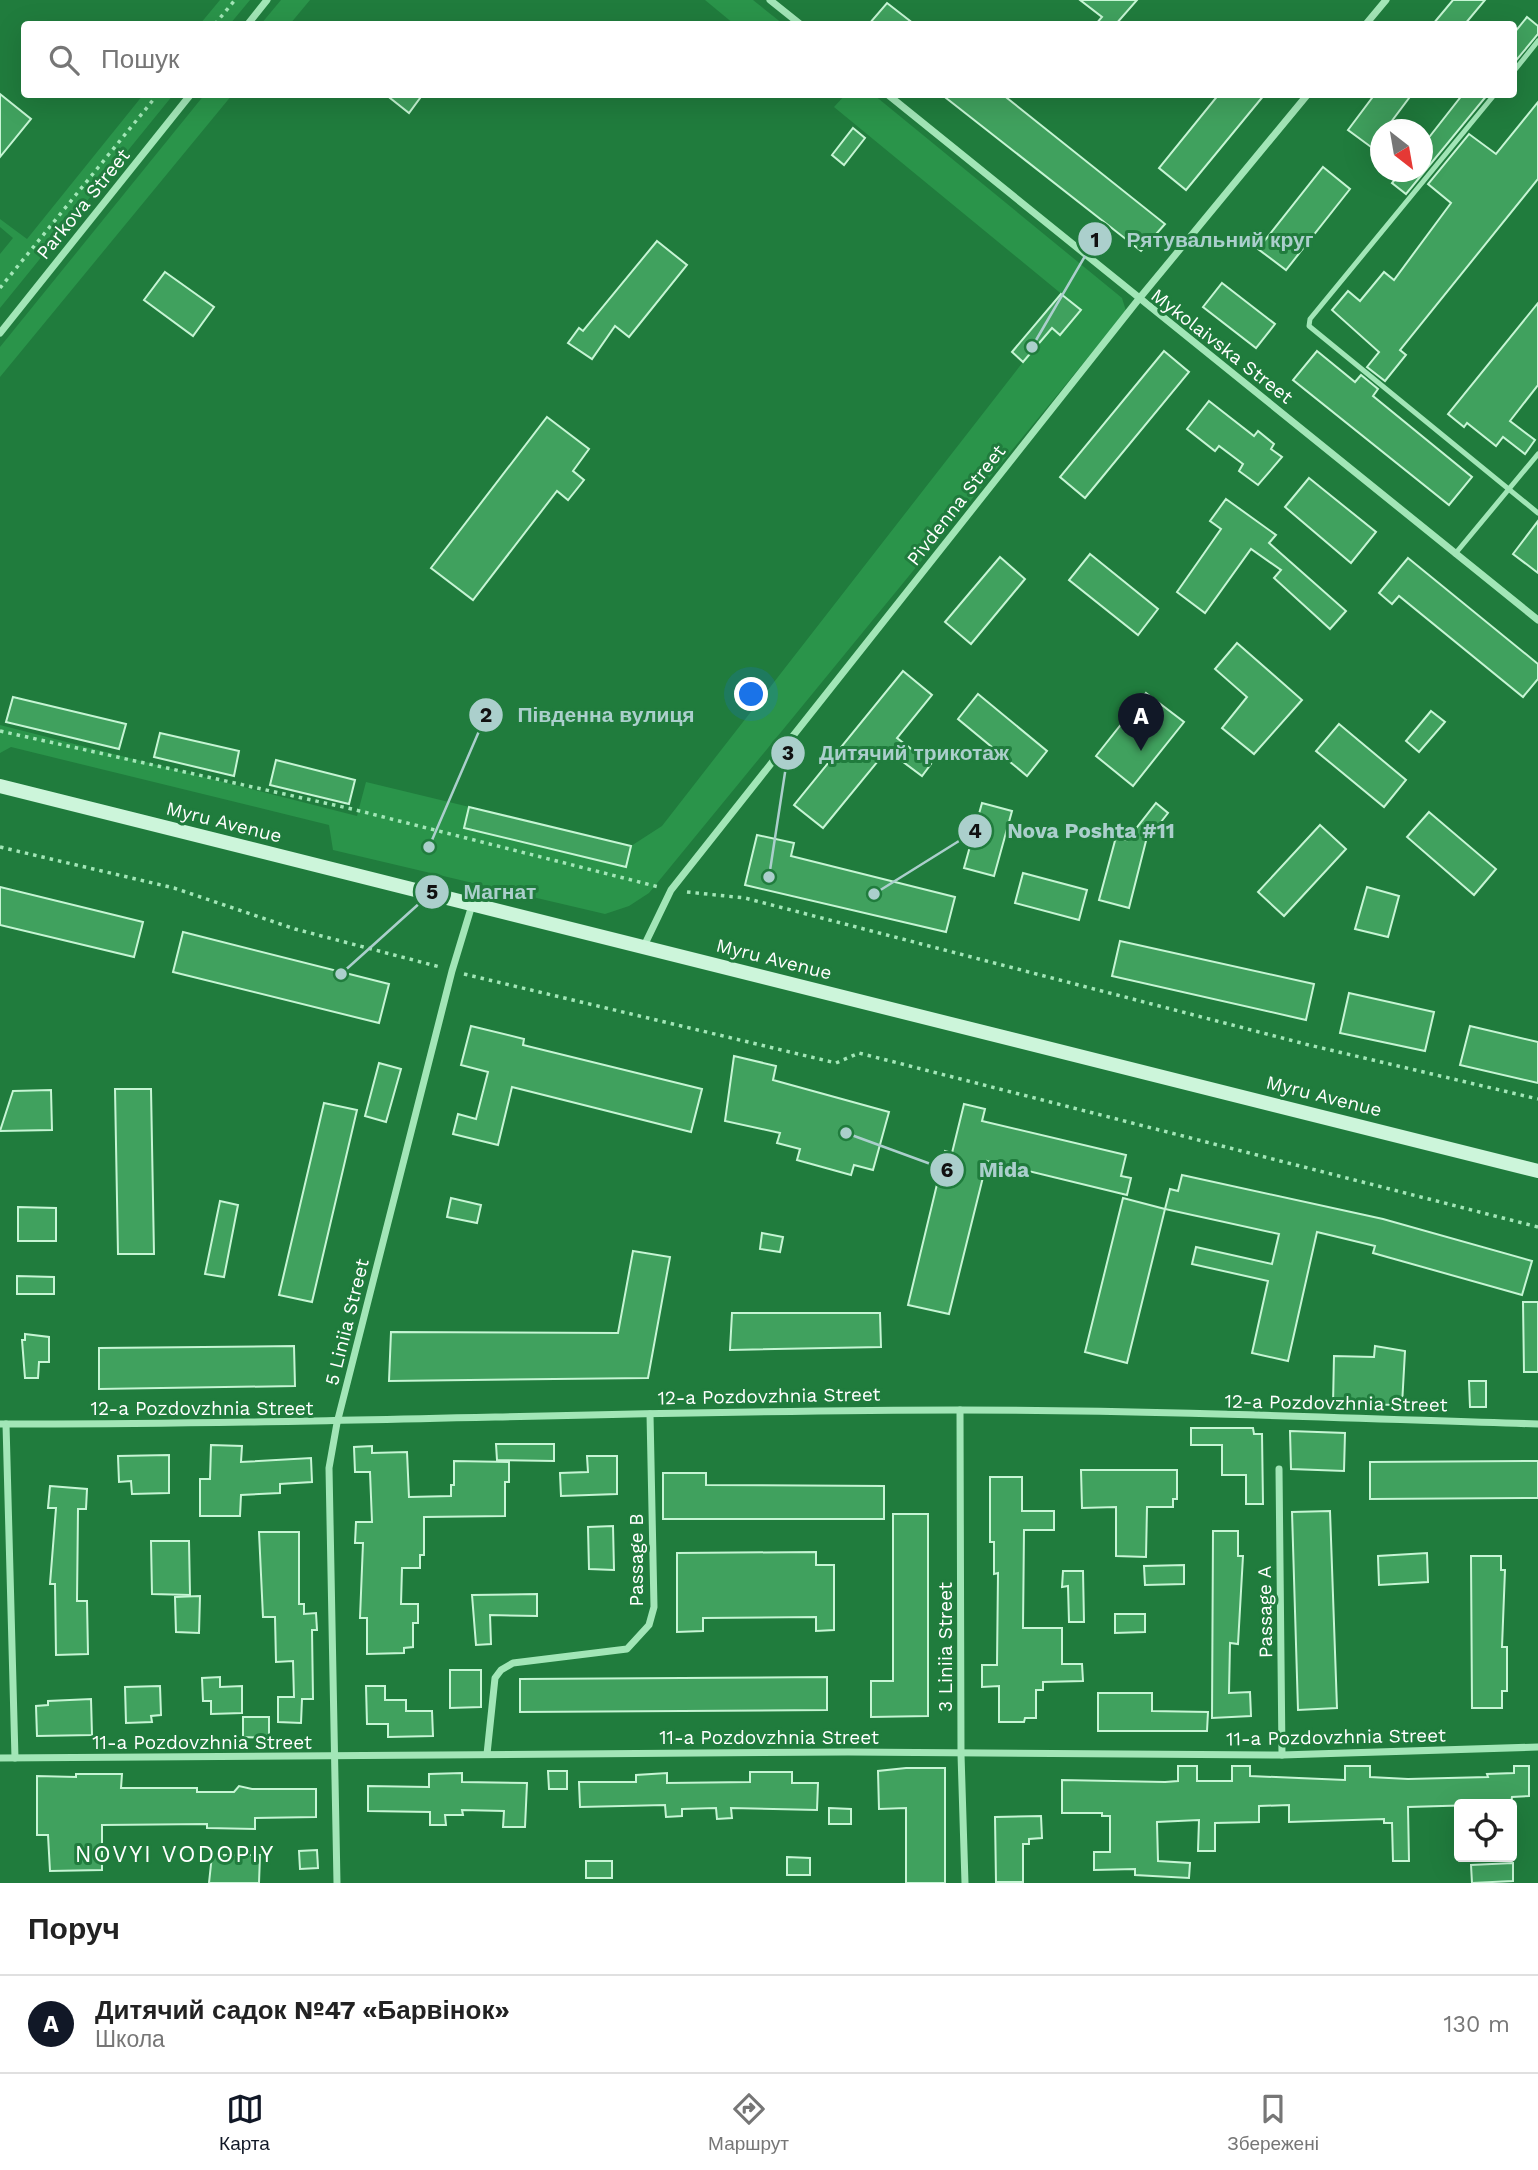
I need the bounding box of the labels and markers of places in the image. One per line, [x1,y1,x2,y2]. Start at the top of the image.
callout: Рятувальний круг [1077,218,1327,260]
pin: A [1118,693,1164,751]
callout: Південна вулиця [468,694,708,736]
callout: Дитячий трикотаж [770,732,1023,774]
callout: Nova Poshta #11 [957,810,1189,852]
callout: Магнат [415,871,550,913]
callout: Mida [930,1149,1043,1191]

